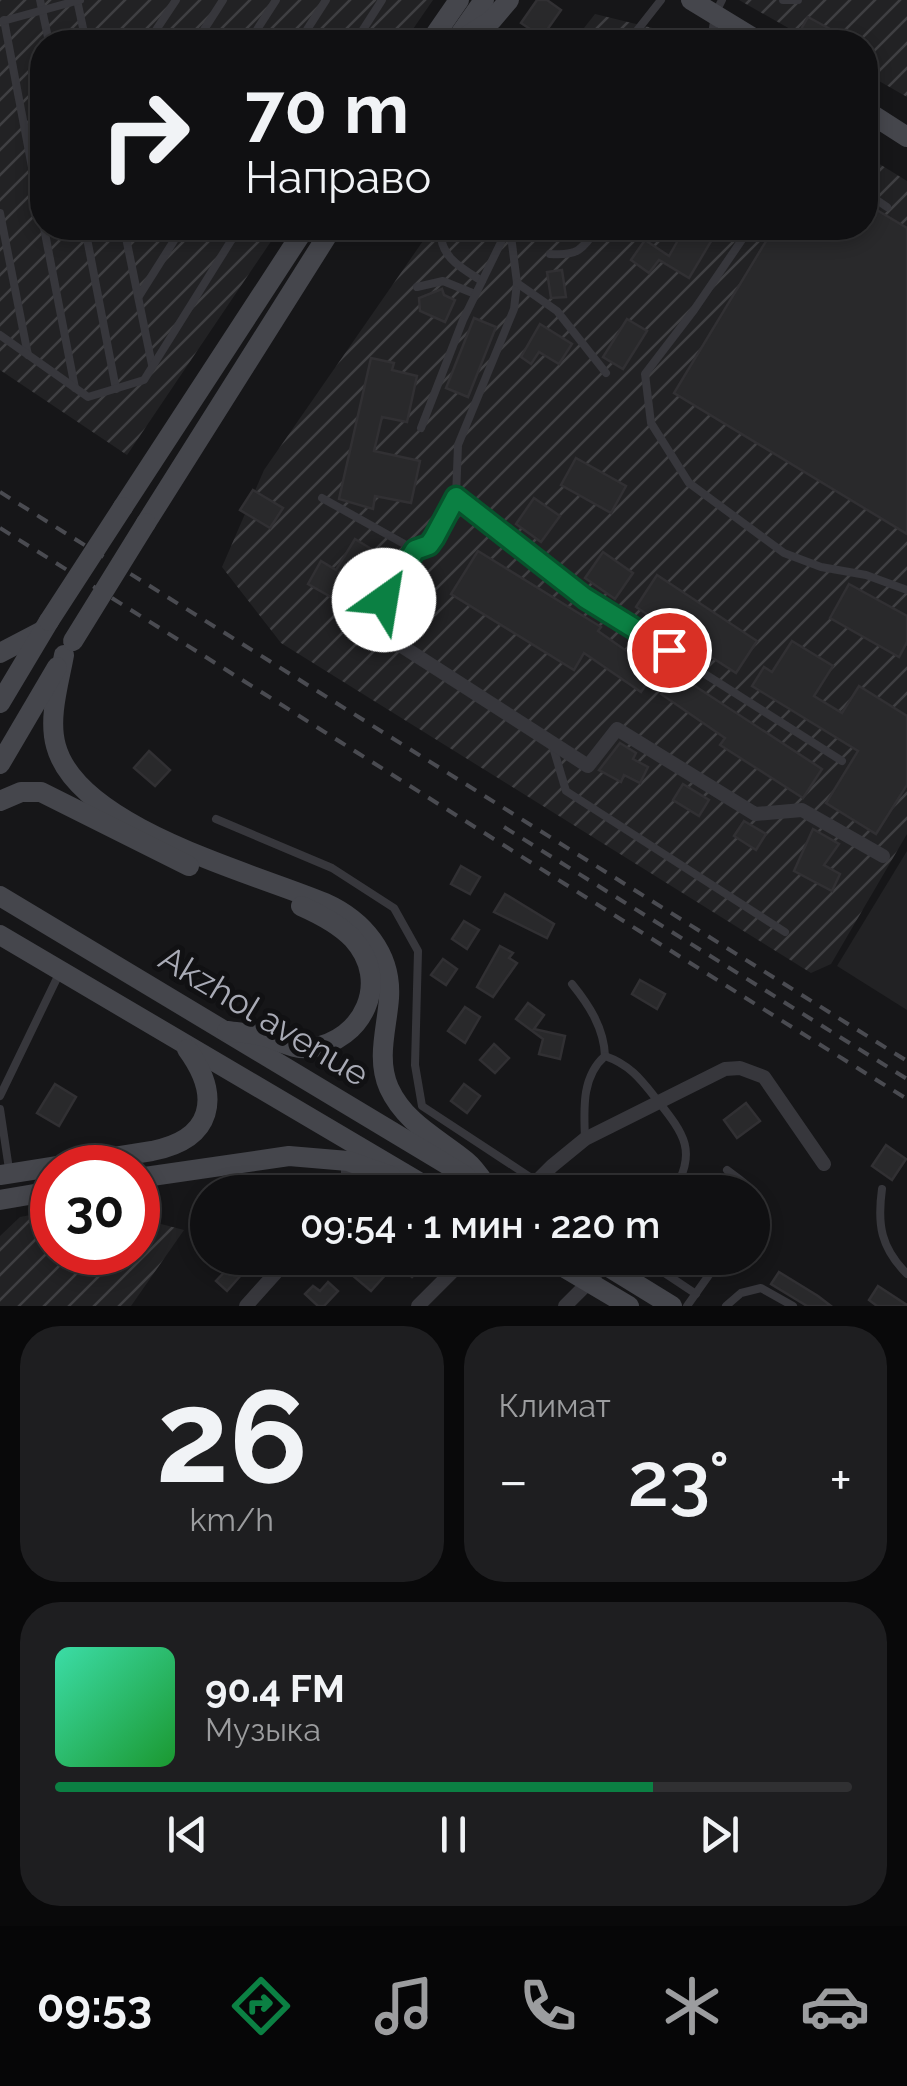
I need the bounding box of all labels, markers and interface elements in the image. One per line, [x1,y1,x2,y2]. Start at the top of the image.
text: 70 m [245,67,409,149]
icon: right [80,70,210,200]
text: Направо [245,151,431,204]
position arrow [332,548,436,652]
pin [627,608,712,693]
icon: arrive [642,623,697,678]
street label: Akzhol avenue [152,937,376,1094]
speed limit sign: 30 [30,1145,160,1275]
text: 09:54 · 1 мин · 220 m [300,1202,660,1247]
text: 26 [156,1360,308,1512]
text: Климат [499,1387,611,1424]
text: 23° [628,1435,730,1524]
text: − [499,1448,528,1513]
text: + [829,1448,852,1513]
text: km/h [190,1501,274,1538]
text: 90.4 FM [205,1666,345,1711]
text: Музыка [205,1711,321,1748]
icon: previous [160,1807,215,1862]
icon: pause [426,1807,481,1862]
icon: next [692,1807,747,1862]
icon: directions [226,1971,296,2041]
icon: music [369,1971,439,2041]
icon: phone [513,1971,583,2041]
icon: climate [657,1971,727,2041]
icon: car [800,1971,870,2041]
text: 09:53 [37,1980,152,2033]

